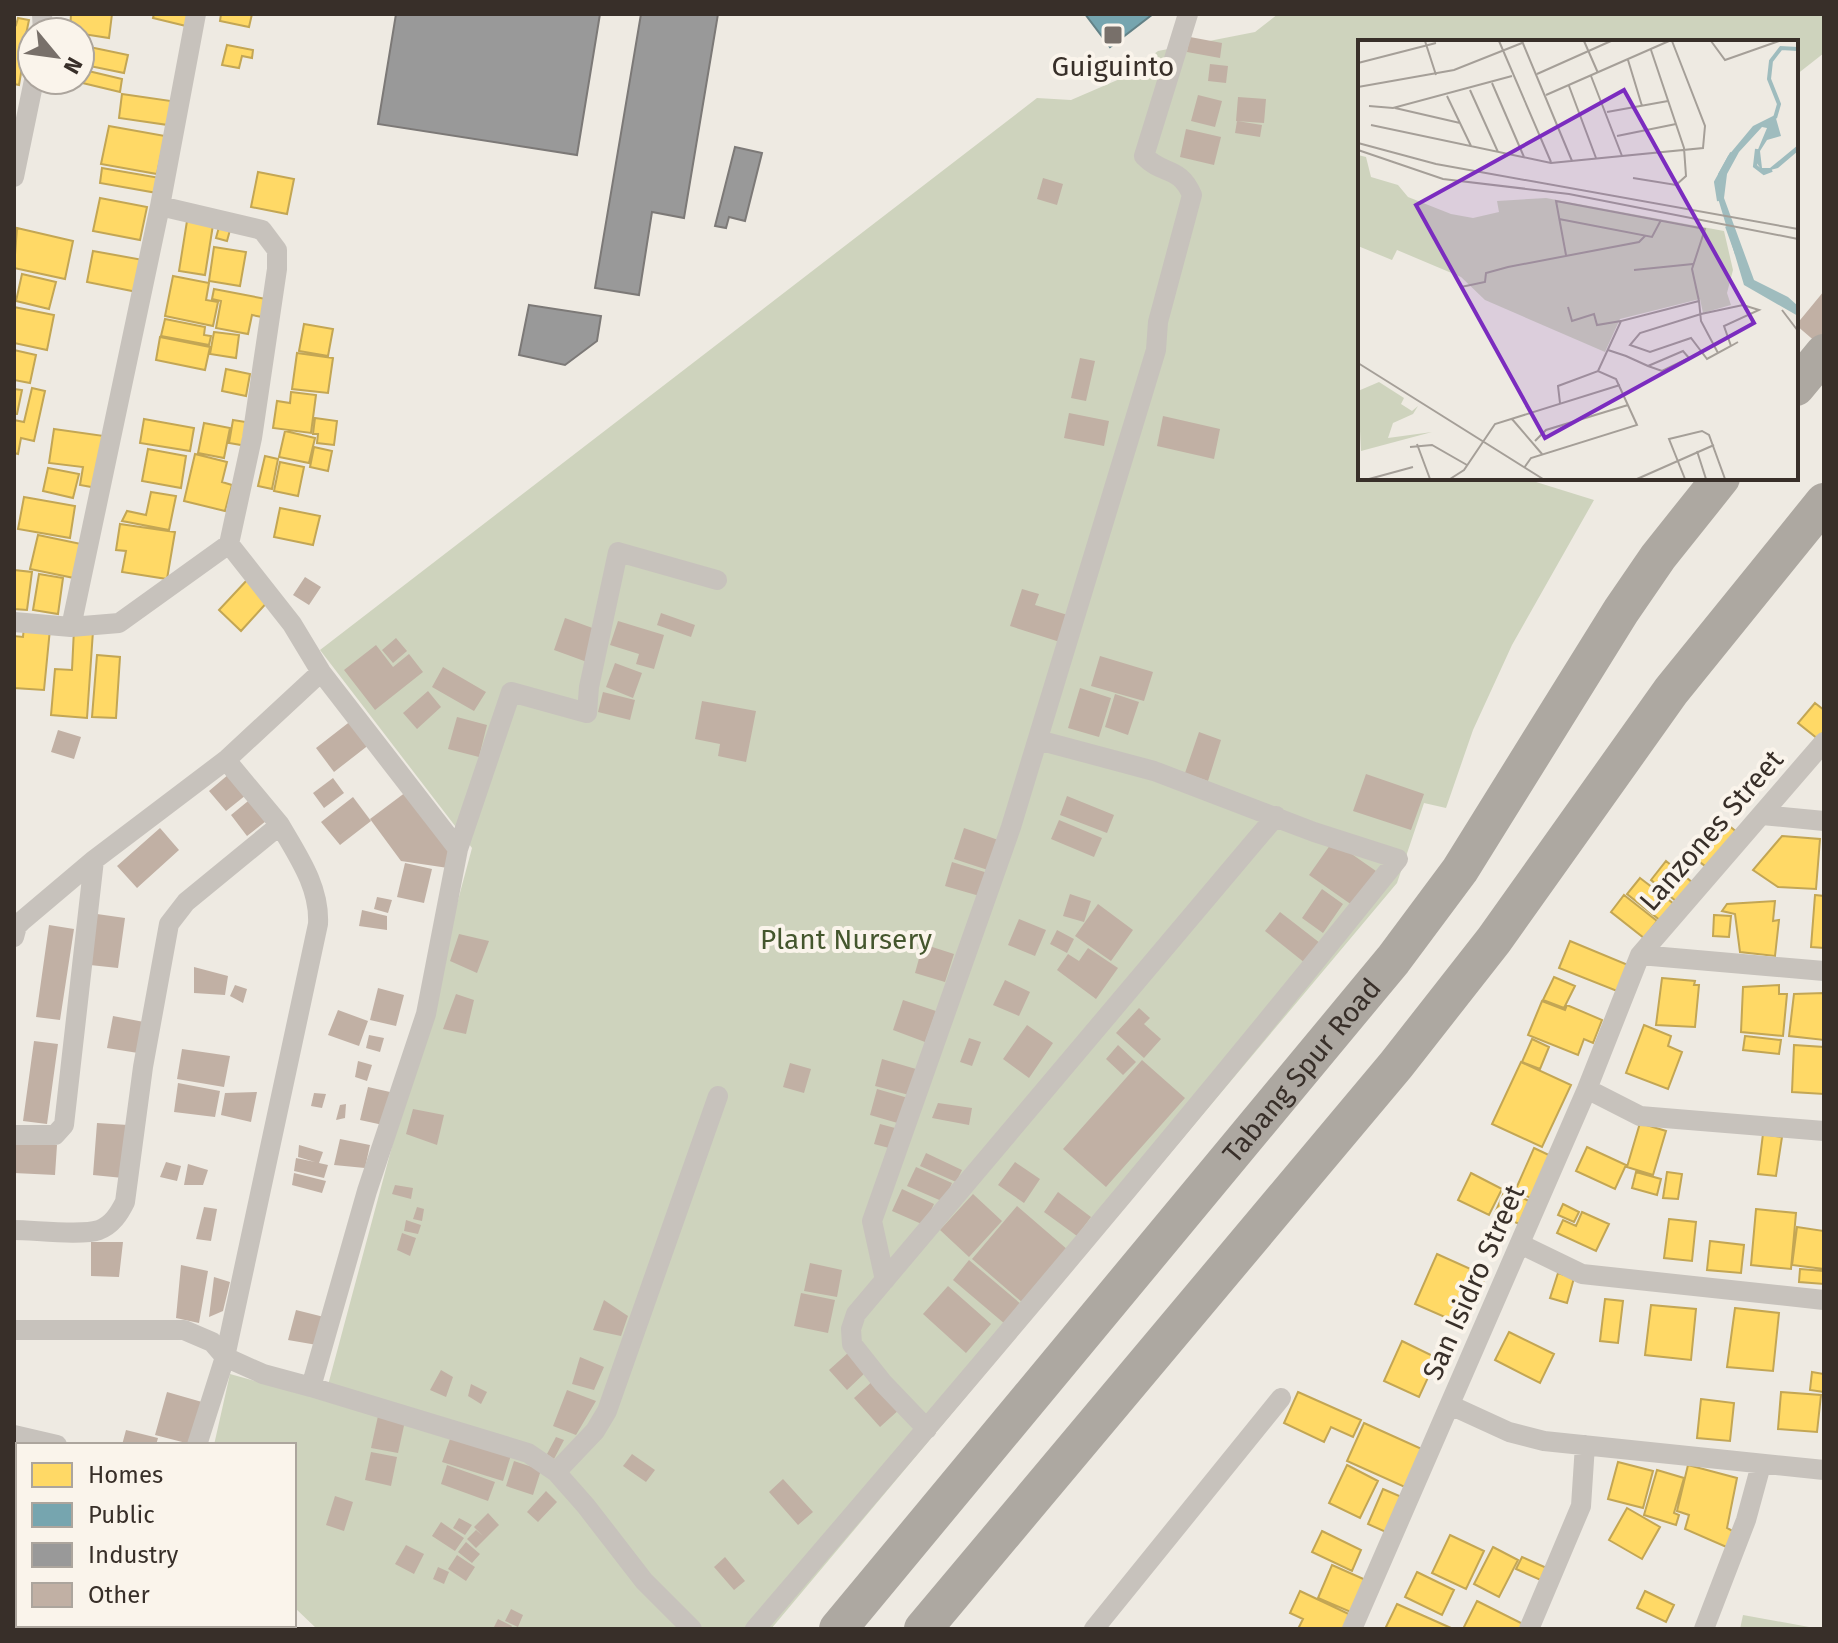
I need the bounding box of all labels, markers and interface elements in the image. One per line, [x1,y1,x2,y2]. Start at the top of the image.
north arrow [16,16,96,96]
marker: Guiguinto [1102,24,1124,46]
inset map [1358,40,1798,480]
place label: Guiguinto [1052,50,1174,83]
text: N [58,53,88,78]
street label: Lanzones Street [1633,743,1791,917]
park label: Plant Nursery [760,923,932,956]
street label: Tabang Spur Road [1216,972,1388,1169]
street label: San Isidro Street [1416,1179,1532,1385]
legend [16,1443,296,1627]
text: Homes [88,1461,163,1489]
text: Public [88,1501,155,1529]
text: Industry [88,1541,179,1569]
text: Other [88,1581,150,1609]

